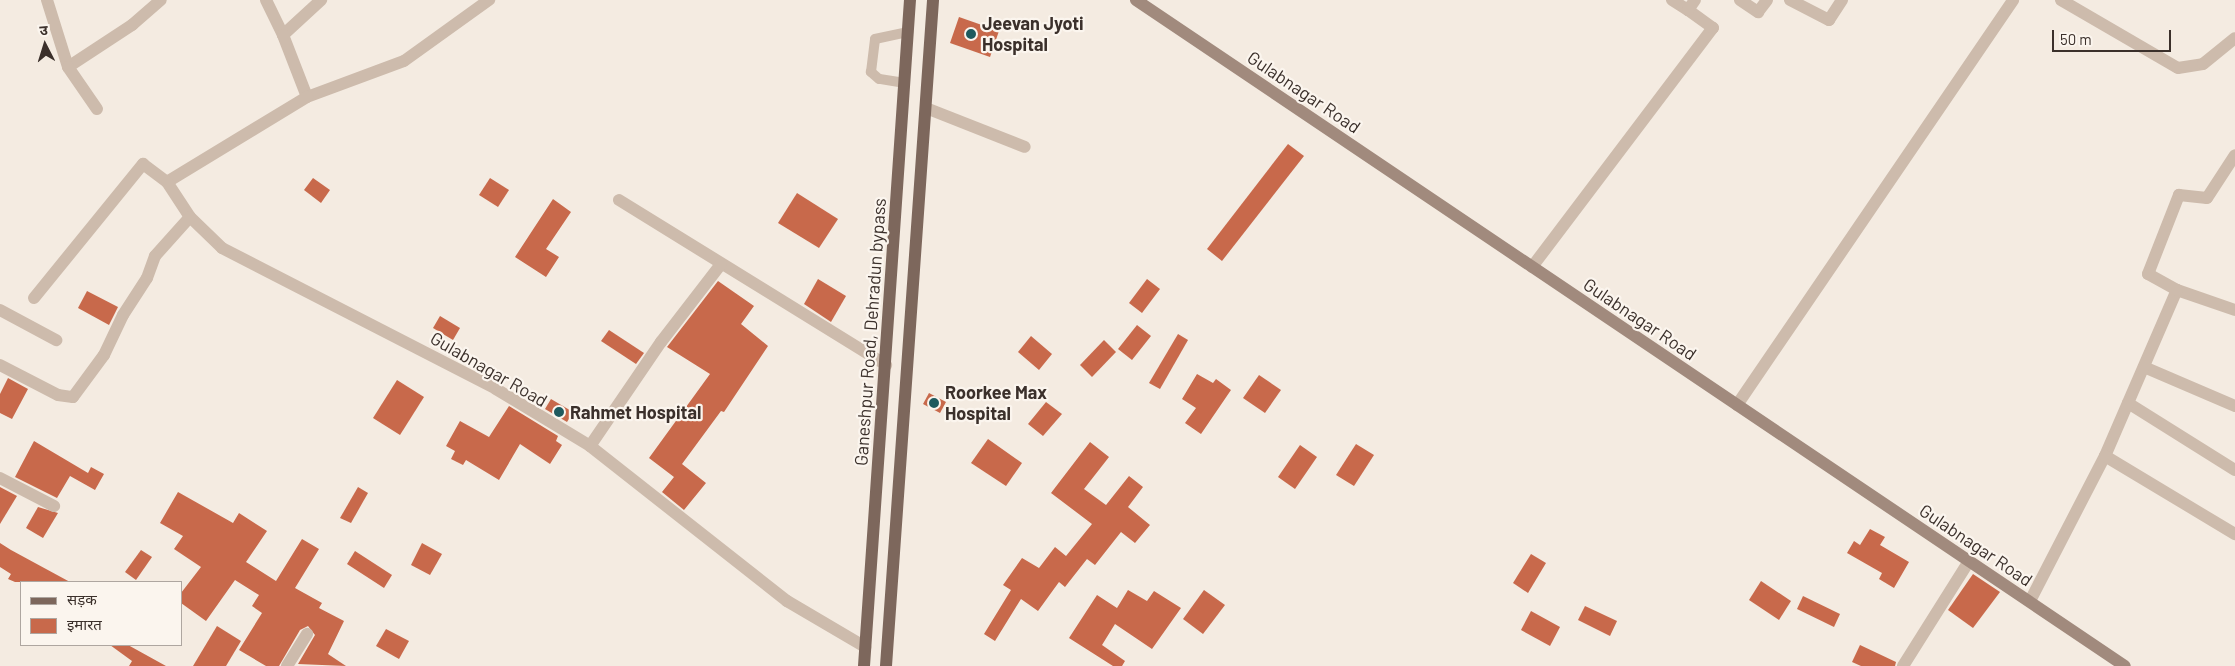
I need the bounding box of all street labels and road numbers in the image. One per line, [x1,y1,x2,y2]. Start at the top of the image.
street label: Gulabnagar Road [1243,46,1365,138]
street label: Ganeshpur Road, Dehradun bypass [850,197,890,467]
street label: Gulabnagar Road [1579,273,1701,365]
street label: Gulabnagar Road [427,327,551,411]
street label: Gulabnagar Road [1915,499,2037,591]

